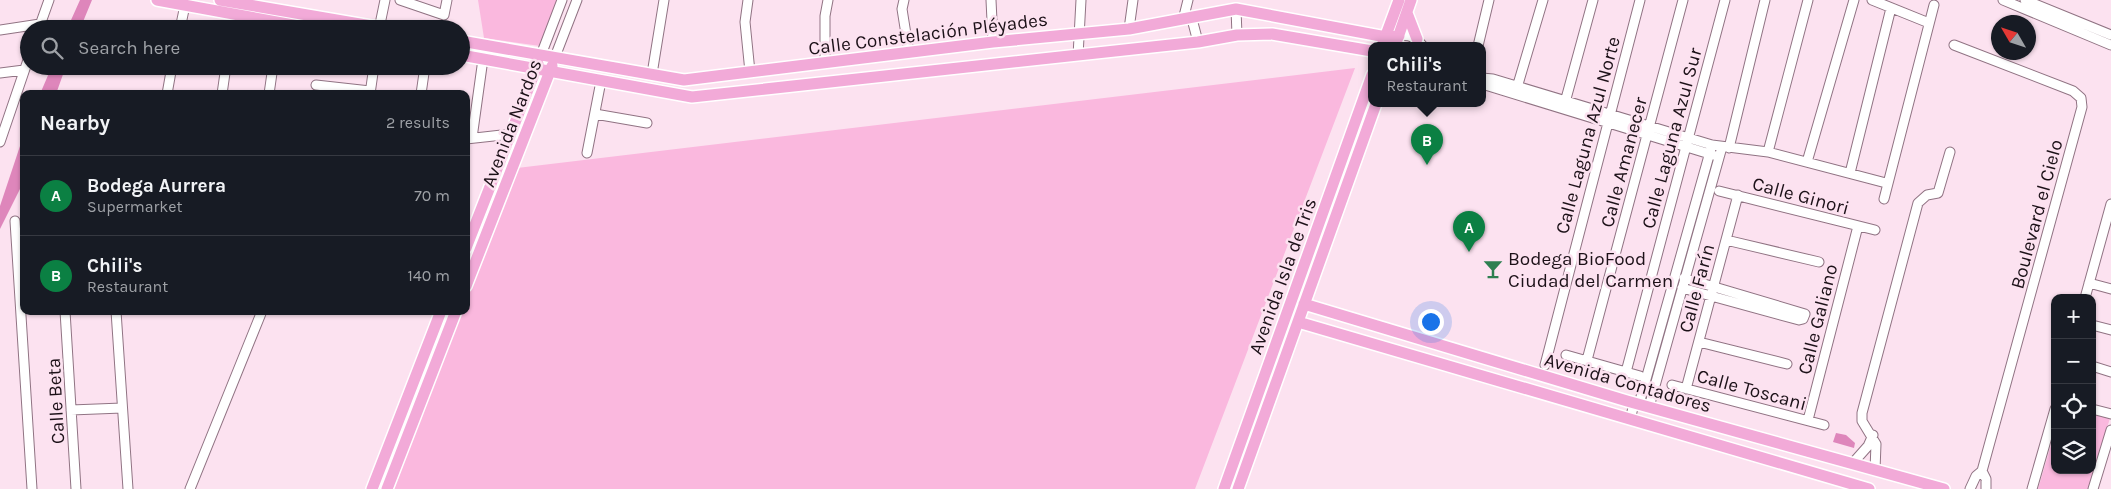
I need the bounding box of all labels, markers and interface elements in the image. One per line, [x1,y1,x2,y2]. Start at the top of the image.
street label: Calle Constelación Pléyades [807,8,1049,60]
north arrow [1991,15,2036,60]
search box [20,20,470,75]
icon: search [38,34,66,62]
street label: Calle Laguna Azul Norte [1551,34,1625,236]
text: Search here [78,37,180,59]
popup [1368,42,1486,107]
street label: Calle Laguna Azul Sur [1637,45,1707,231]
text: Chili's [1386,54,1442,76]
street label: Avenida Nardos [477,56,546,190]
text: Restaurant [1386,76,1468,95]
street label: Calle Amanecer [1596,95,1652,230]
text: Nearby [40,111,110,135]
text: 2 results [386,113,450,132]
pin: B [1411,124,1443,165]
street label: Boulevard el Cielo [2006,137,2067,291]
street label: Calle Ginori [1750,172,1852,219]
text: Bodega Aurrera [87,175,226,197]
text: A [51,186,61,205]
text: 70 m [414,186,450,205]
street label: Avenida Isla de Tris [1244,195,1321,358]
text: Supermarket [87,197,183,216]
pin: A [1453,211,1485,252]
street label: Calle Farín [1675,241,1719,335]
place label: Bodega BioFood Ciudad del Carmen [1508,248,1673,292]
text: Chili's [87,255,143,277]
bar icon: Bodega BioFood Ciudad del Carmen [1482,258,1504,280]
street label: Calle Galiano [1794,262,1842,377]
text: B [51,266,61,285]
text: 140 m [408,266,450,285]
text: Restaurant [87,277,168,296]
map controls [2051,294,2096,474]
button: + [2051,294,2096,339]
your location [1418,309,1444,335]
button: − [2051,339,2096,384]
street label: Avenida Contadores [1542,349,1714,417]
street label: Calle Beta [43,357,69,445]
street label: Calle Toscani [1694,365,1809,415]
button: locate [2051,384,2096,429]
button: layers [2051,429,2096,474]

